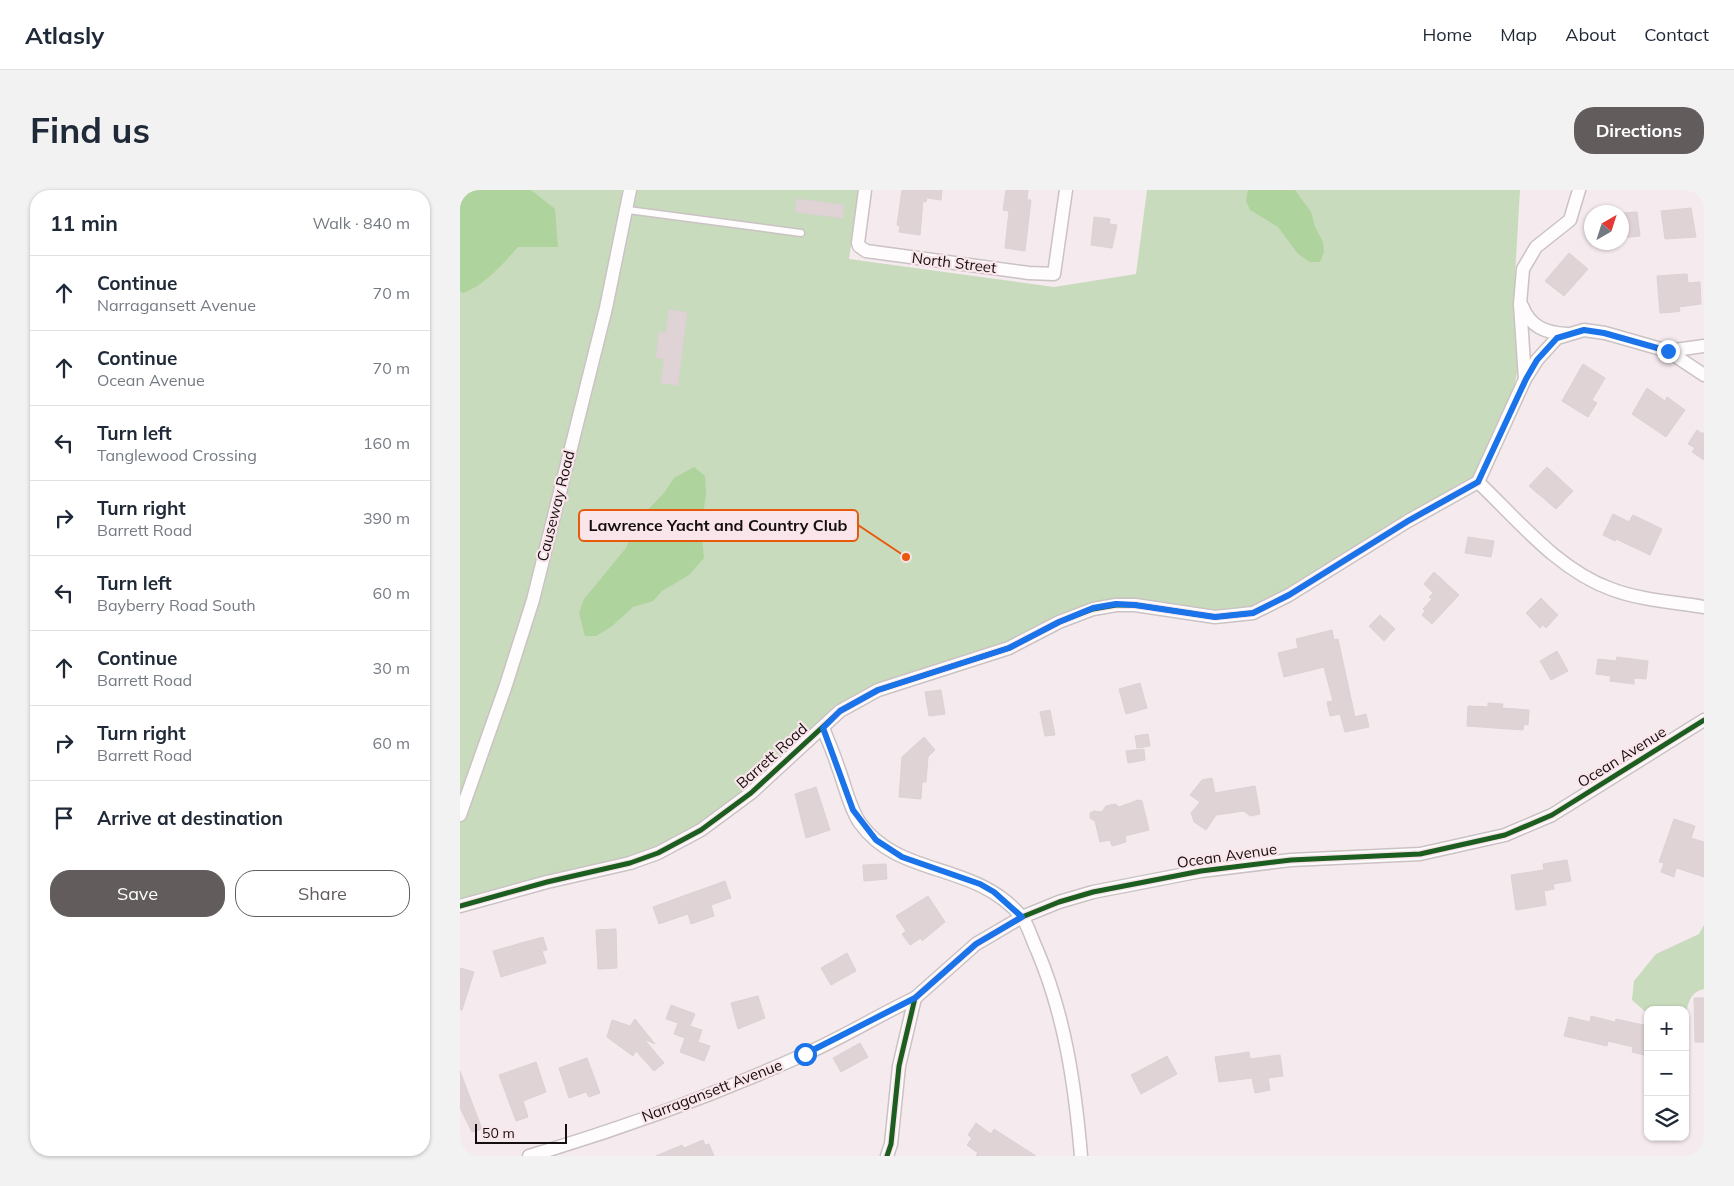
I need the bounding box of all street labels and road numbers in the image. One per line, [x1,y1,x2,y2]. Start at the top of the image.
street label: North Street [911,248,997,277]
street label: Causeway Road [533,448,578,563]
street label: Barrett Road [732,719,811,793]
street label: Ocean Avenue [1574,722,1670,791]
street label: Ocean Avenue [1176,839,1278,872]
street label: Narragansett Avenue [639,1055,785,1126]

